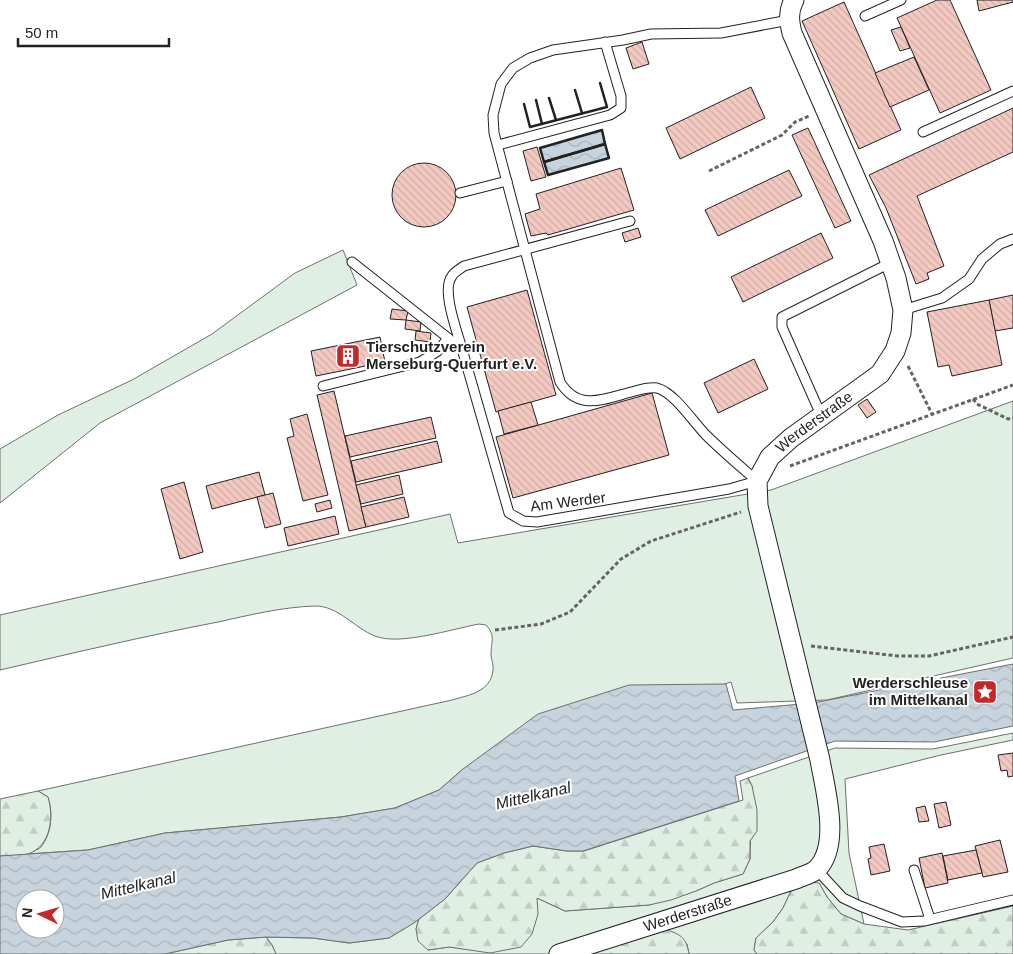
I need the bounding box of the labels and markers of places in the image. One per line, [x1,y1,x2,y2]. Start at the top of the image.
place label: Tierschutzverein Merseburg-Querfurt e.V. [366,338,537,372]
building icon: Tierschutzverein Merseburg-Querfurt e.V. [335,343,361,369]
place label: Werderschleuse im Mittelkanal [852,674,968,708]
place icon: Werderschleuse im Mittelkanal [972,679,998,705]

